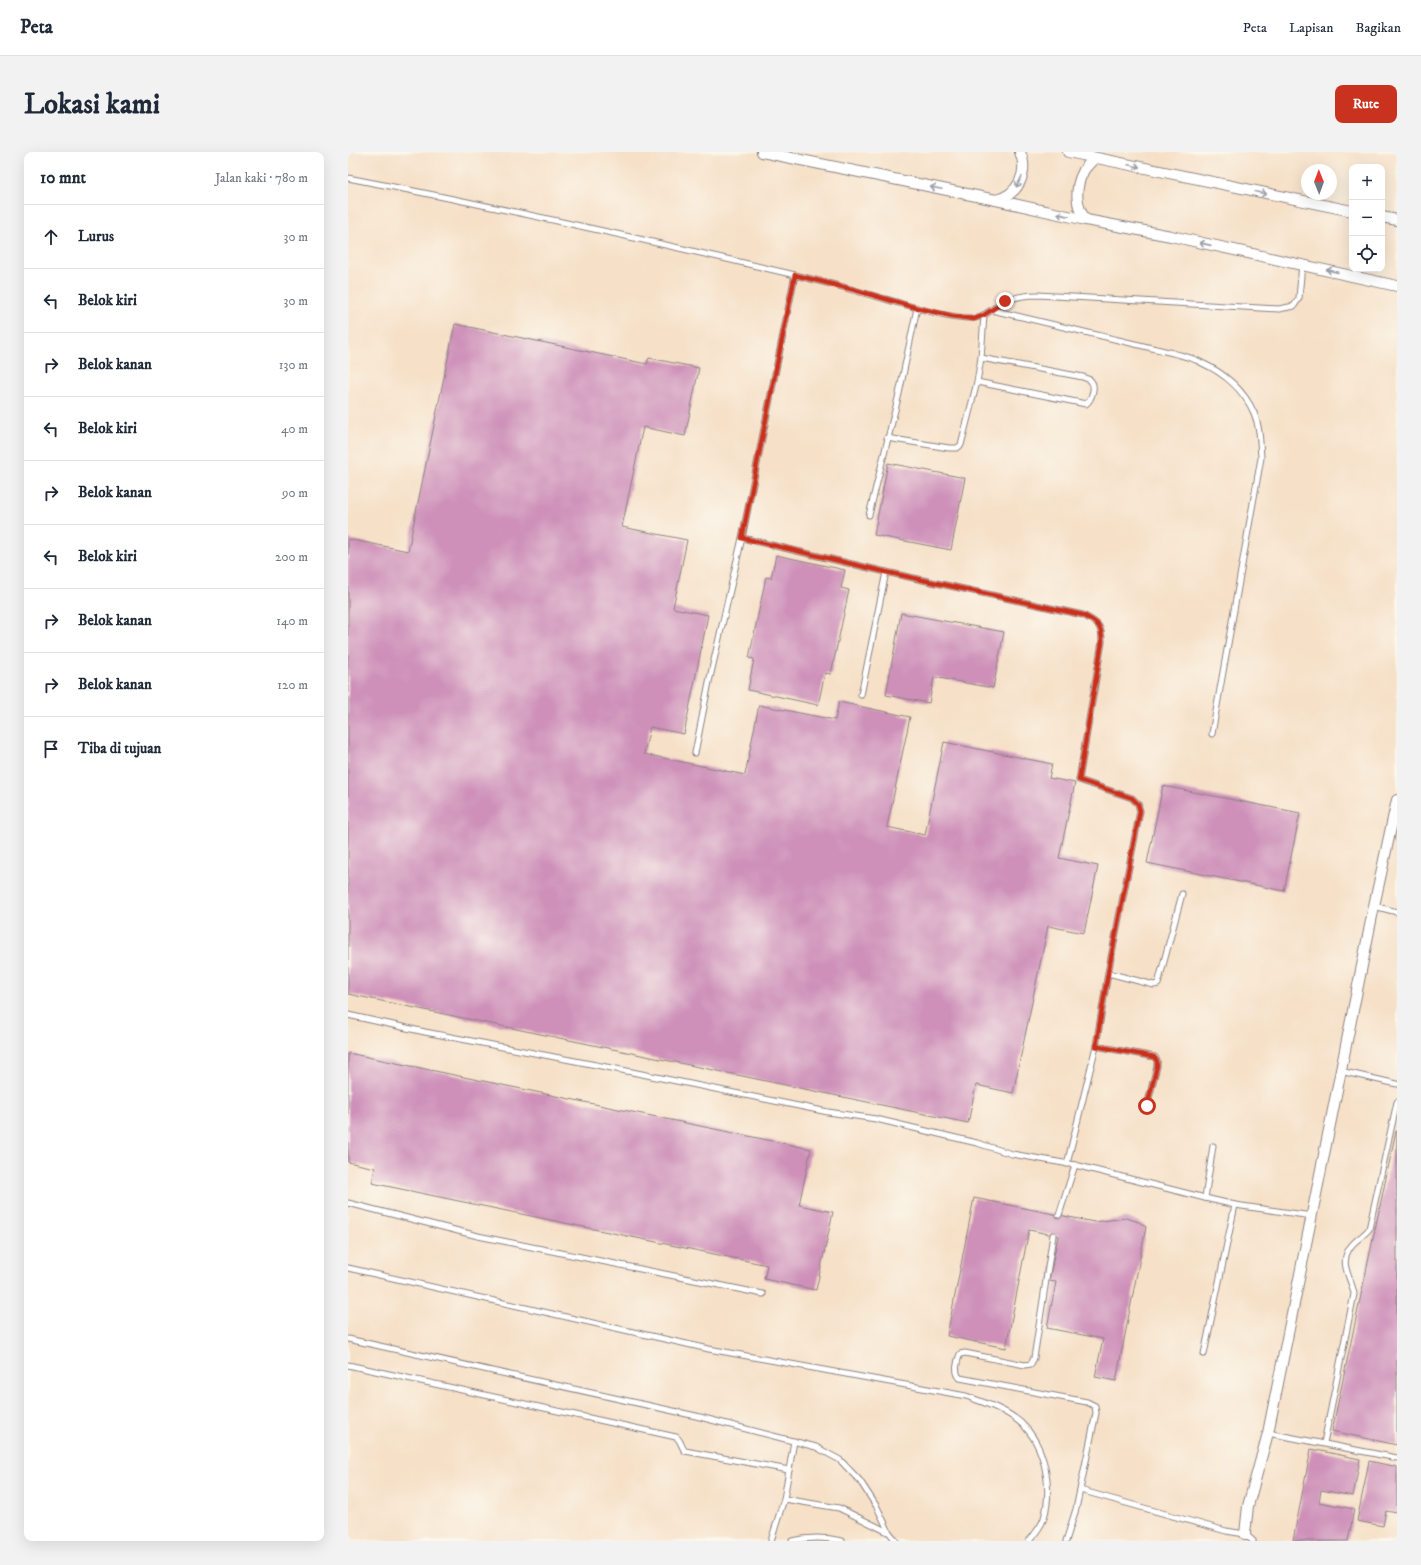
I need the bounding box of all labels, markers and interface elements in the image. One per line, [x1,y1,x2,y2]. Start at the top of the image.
text: Peta [20,16,53,39]
text: Peta [1243,19,1267,37]
text: Lapisan [1289,19,1334,37]
text: Bagikan [1356,19,1401,37]
button: Rute [1335,85,1397,123]
text: Lokasi kami [24,87,160,122]
one-way arrow [1127,162,1140,170]
north arrow [1301,164,1337,200]
map controls [1349,164,1385,272]
button: + [1349,164,1385,200]
text: 10 mnt [40,167,86,189]
text: Jalan kaki · 780 m [215,170,308,186]
one-way arrow [1015,176,1022,188]
one-way arrow [930,184,943,192]
one-way arrow [1254,189,1267,197]
button: − [1349,200,1385,236]
one-way arrow [1057,211,1070,219]
icon: ahead [40,226,62,248]
text: Lurus [78,227,114,246]
text: 30 m [284,229,308,245]
button: locate [1349,236,1385,272]
one-way arrow [1198,240,1211,247]
one-way arrow [1325,267,1338,275]
icon: left [40,290,62,312]
text: Belok kiri [78,291,137,310]
route end [996,292,1014,310]
text: 30 m [284,293,308,309]
icon: right [40,354,62,376]
text: Belok kanan [78,355,152,374]
text: 130 m [279,357,308,373]
icon: left [40,418,62,440]
text: Belok kiri [78,419,137,438]
text: 40 m [281,421,308,437]
icon: right [40,482,62,504]
text: Belok kanan [78,483,152,502]
text: 90 m [282,485,308,501]
icon: left [40,546,62,568]
text: Belok kiri [78,547,137,566]
text: 200 m [275,549,308,565]
icon: right [40,610,62,632]
text: Belok kanan [78,611,152,630]
text: 140 m [276,613,308,629]
icon: right [40,674,62,696]
text: Belok kanan [78,675,152,694]
text: 120 m [277,677,308,693]
icon: arrive [40,738,62,760]
text: Tiba di tujuan [78,739,161,758]
route start [1138,1097,1156,1115]

